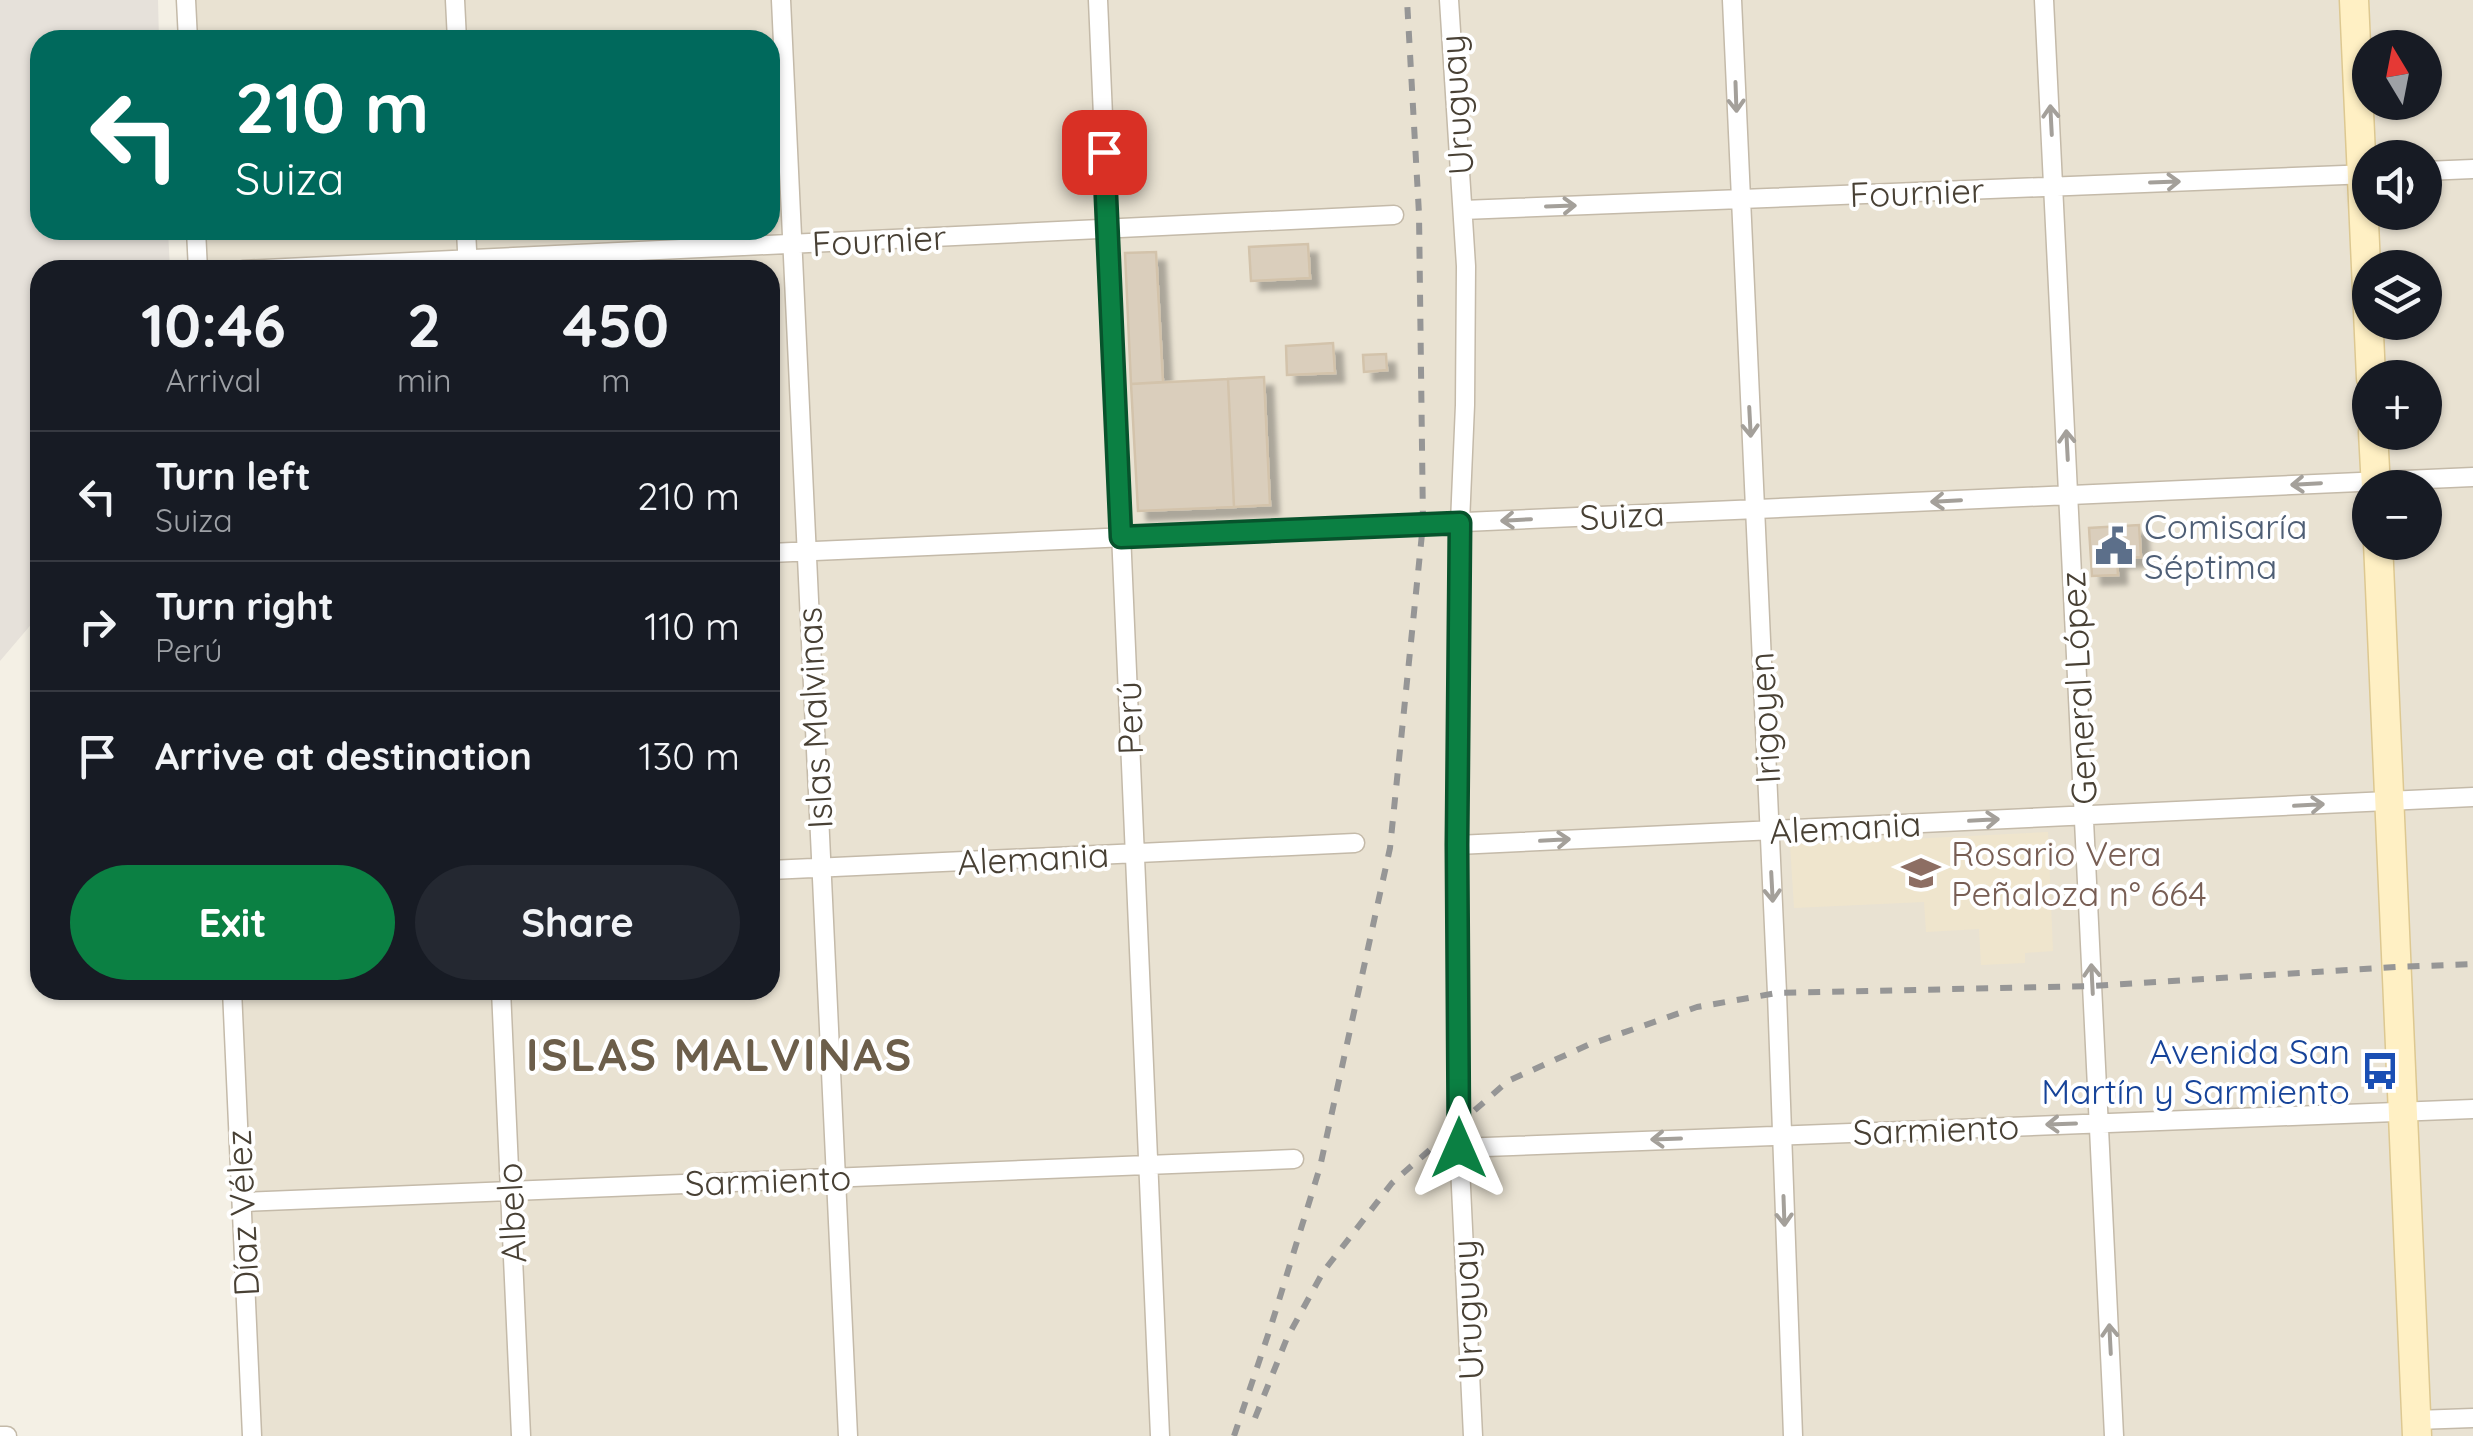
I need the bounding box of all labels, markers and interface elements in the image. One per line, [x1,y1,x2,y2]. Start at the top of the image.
north arrow [2352,30,2442,120]
map controls [2352,30,2442,560]
street label: Uruguay [1429,33,1483,177]
text: 210 m [235,63,429,151]
icon: left [70,70,200,200]
one-way arrow [1727,81,1746,113]
one-way arrow [2041,104,2060,137]
pin [1062,110,1147,195]
icon: arrive [1077,125,1132,180]
button: sound [2352,140,2442,230]
text: Suiza [235,150,344,206]
street label: Fournier [1849,168,1985,216]
one-way arrow [2149,172,2181,191]
one-way arrow [1544,196,1576,215]
street label: Fournier [811,215,947,265]
button: layers [2352,250,2442,340]
text: 10:46 [141,287,286,362]
text: 2 [407,287,441,362]
text: 450 [562,287,669,362]
text: Arrival [166,360,261,400]
text: min [397,360,451,400]
text: m [601,360,630,400]
button: + [2352,360,2442,450]
one-way arrow [1741,406,1760,438]
one-way arrow [2057,429,2076,461]
text: Turn left [155,452,311,500]
icon: left [70,469,125,524]
button: − [2352,470,2442,560]
text: 210 m [637,472,740,520]
one-way arrow [2290,475,2322,494]
street label: Suiza [1578,491,1666,539]
one-way arrow [1931,491,1963,510]
text: Suiza [155,500,233,540]
place label: Comisaría Séptima [2144,504,2308,588]
one-way arrow [1501,511,1533,530]
public building icon: Comisaría Séptima [2093,525,2135,567]
street label: General López [2050,570,2106,806]
text: Turn right [155,582,334,630]
icon: right [70,599,125,654]
text: 110 m [644,602,740,650]
street label: Islas Malvinas [786,606,842,830]
text: Perú [155,630,222,670]
street label: Irigoyen [1739,651,1789,785]
street label: Perú [1106,680,1152,756]
icon: arrive [70,729,125,784]
text: Arrive at destination [155,732,532,780]
text: 130 m [638,732,740,780]
one-way arrow [2292,795,2324,814]
street label: Alemania [1768,801,1922,853]
one-way arrow [1968,810,2000,829]
one-way arrow [1538,830,1570,849]
place label: Rosario Vera Peñaloza n° 664 [1951,831,2207,915]
street label: Alemania [956,832,1110,884]
school or university icon: Rosario Vera Peñaloza n° 664 [1900,852,1942,894]
button: Exit [70,865,395,980]
button: Share [415,865,740,980]
one-way arrow [1762,870,1781,902]
one-way arrow [2083,964,2102,996]
district label: ISLAS MALVINAS [526,1026,914,1082]
place label: Avenida San Martín y Sarmiento [2041,1029,2350,1113]
bus stop icon: Avenida San Martín y Sarmiento [2359,1050,2401,1092]
position arrow [1407,1096,1511,1200]
street label: Sarmiento [1852,1104,2020,1154]
one-way arrow [2045,1115,2077,1134]
street label: Díaz Vélez [216,1129,268,1297]
one-way arrow [1651,1130,1683,1149]
street label: Sarmiento [684,1155,852,1205]
street label: Albelo [486,1162,536,1264]
one-way arrow [1775,1195,1794,1227]
street label: Uruguay [1441,1239,1493,1381]
one-way arrow [2100,1323,2119,1355]

